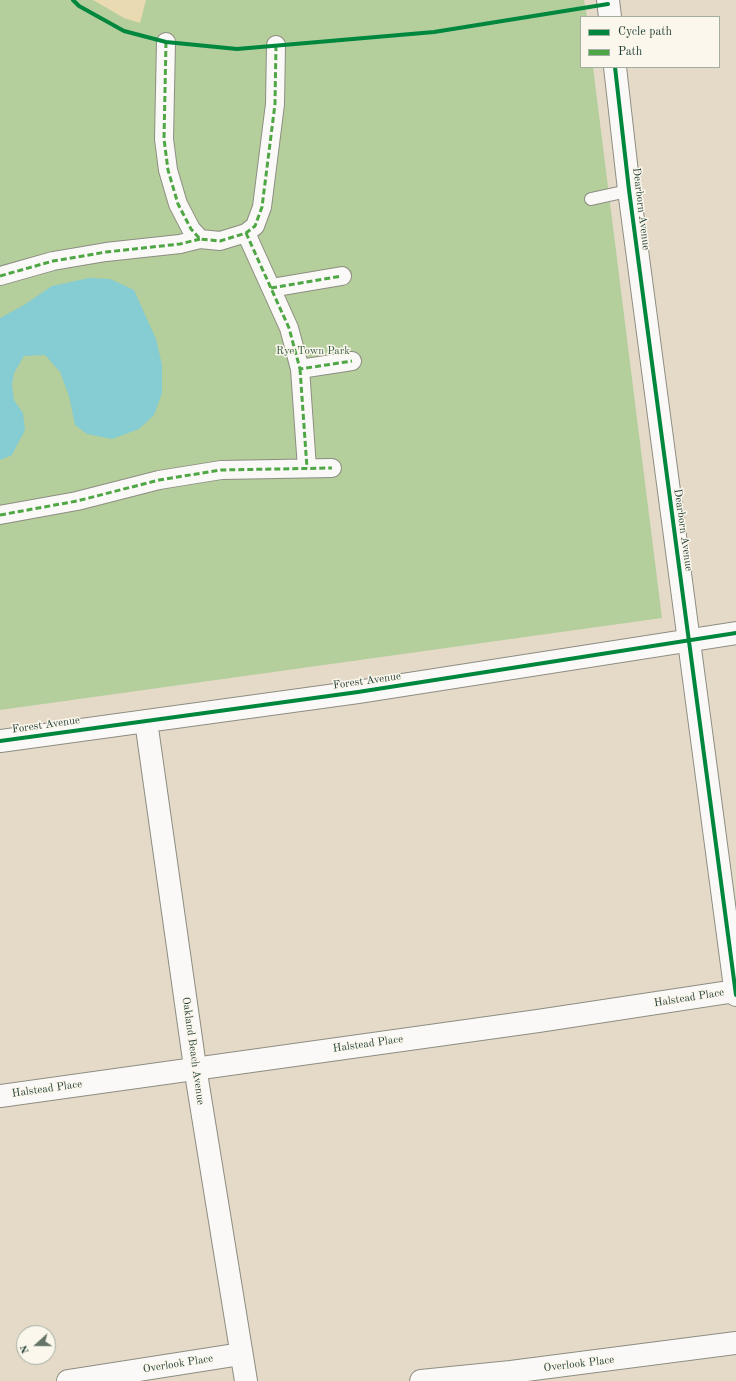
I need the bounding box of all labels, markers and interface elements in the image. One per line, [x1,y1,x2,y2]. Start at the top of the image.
legend [580,16,720,68]
text: Cycle path [618,26,672,38]
text: Path [618,46,642,58]
street label: Dearborn Avenue [629,167,653,251]
park label: Rye Town Park [276,344,350,358]
street label: Dearborn Avenue [671,488,695,572]
street label: Forest Avenue [332,670,402,692]
street label: Forest Avenue [11,714,81,736]
street label: Halstead Place [653,986,725,1010]
street label: Oakland Beach Avenue [179,996,207,1106]
street label: Halstead Place [332,1033,404,1055]
street label: Halstead Place [11,1078,83,1100]
north arrow [16,1325,56,1365]
text: N [19,1343,32,1355]
street label: Overlook Place [142,1352,214,1376]
street label: Overlook Place [543,1353,615,1375]

